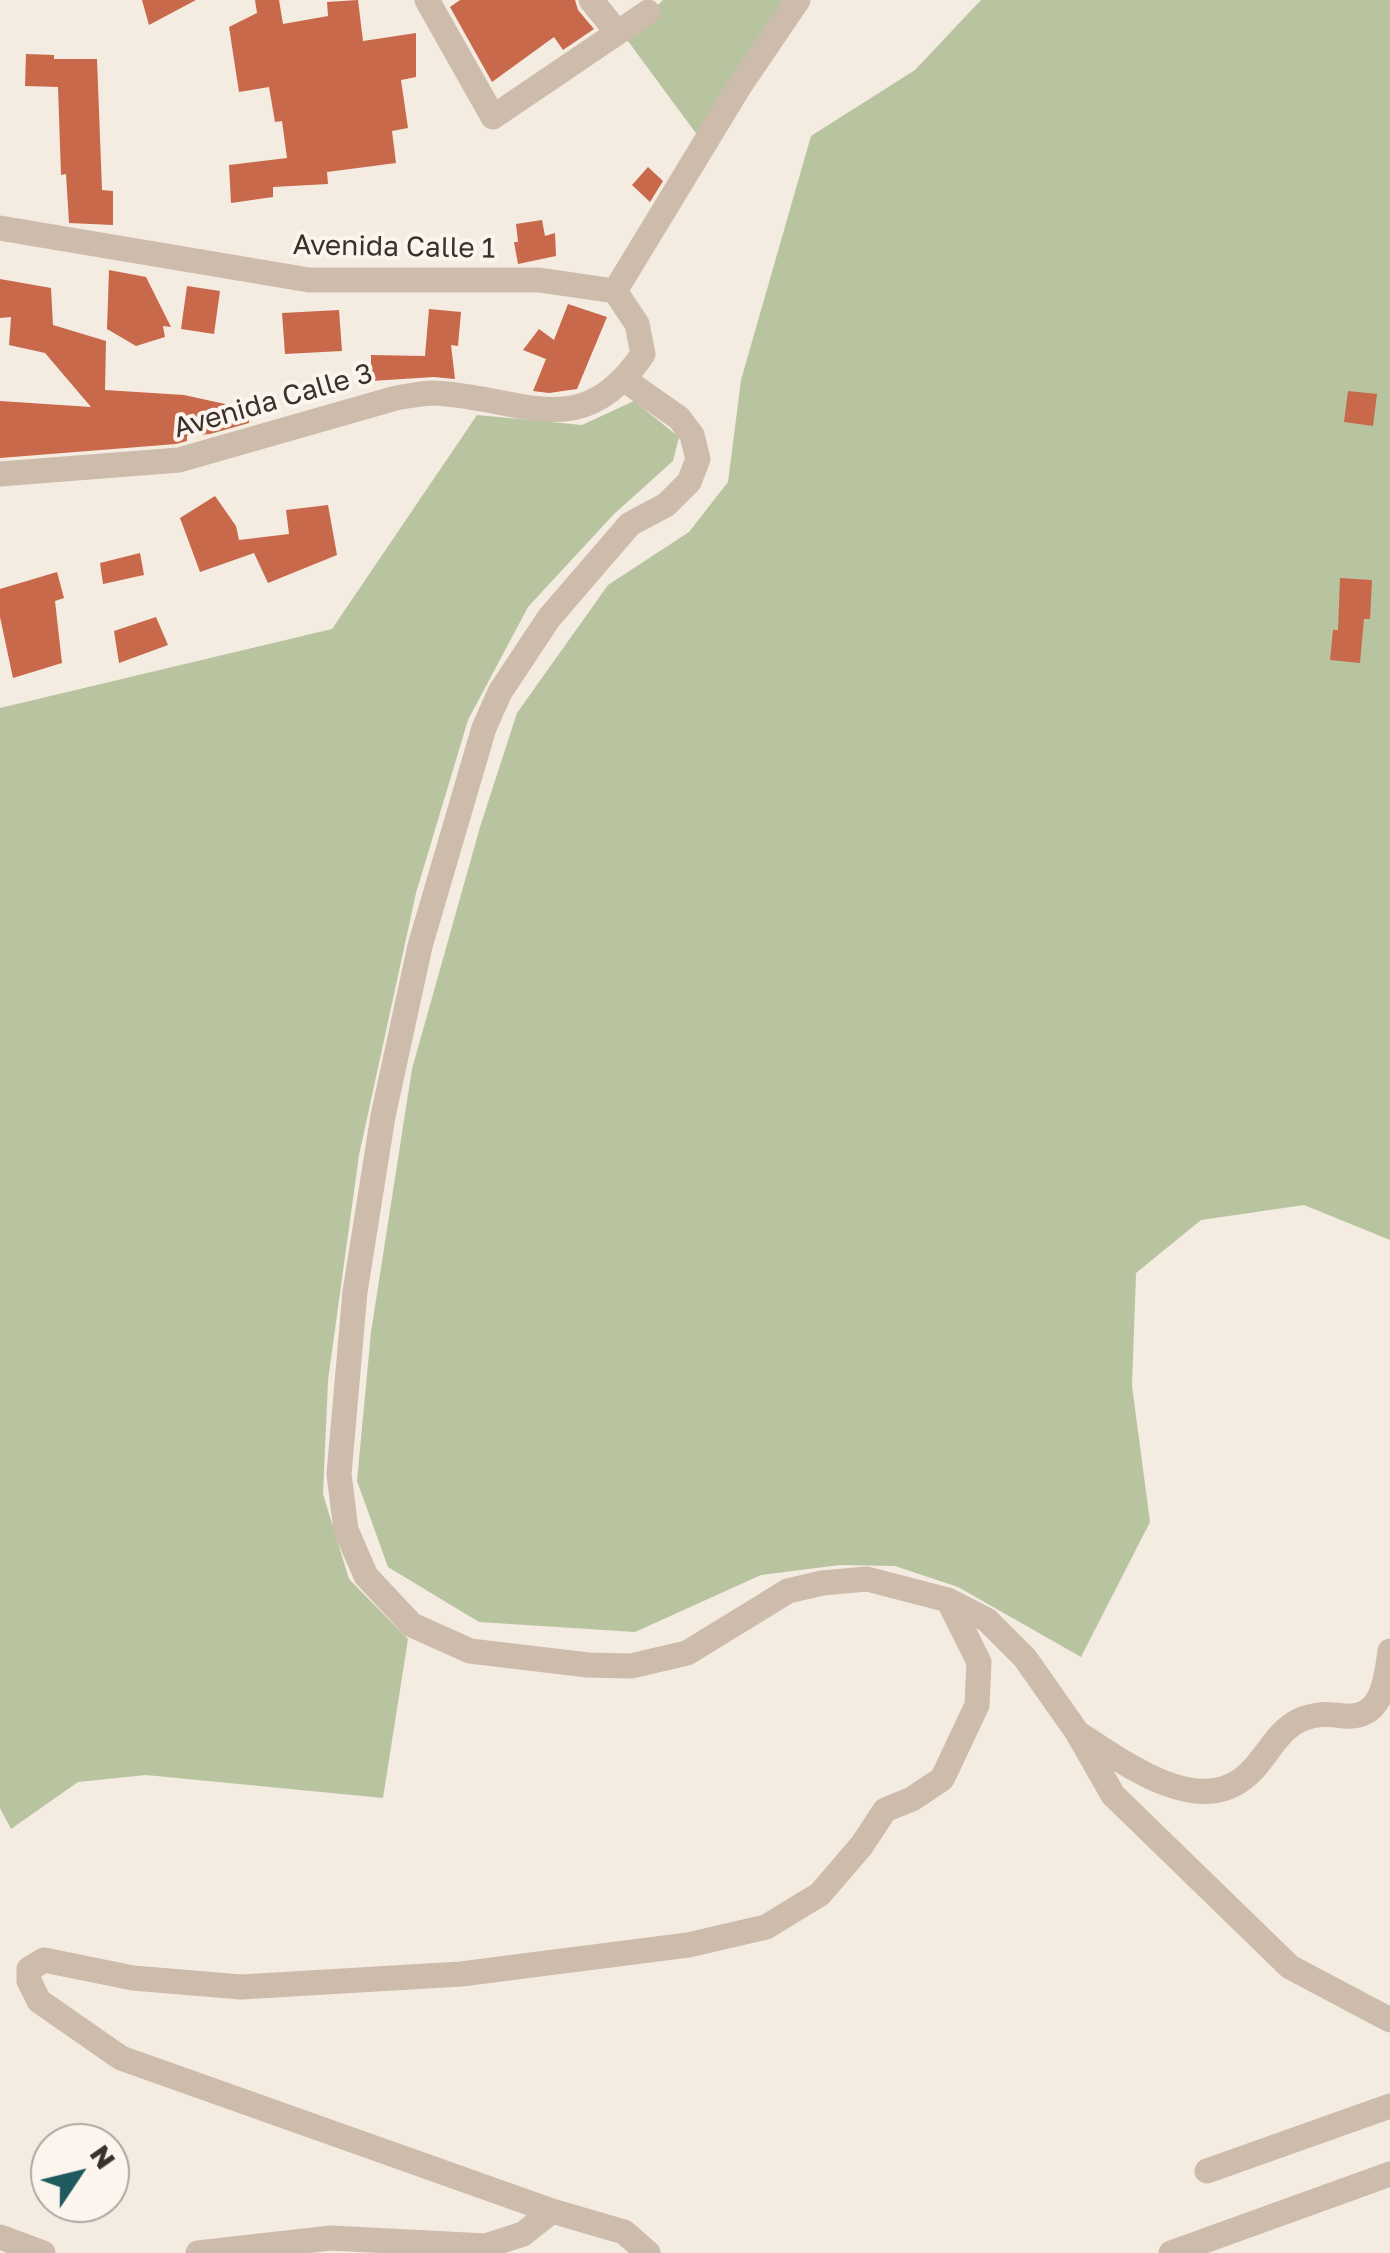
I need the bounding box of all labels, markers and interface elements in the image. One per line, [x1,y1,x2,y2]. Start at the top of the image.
street label: Avenida Calle 1 [292,228,496,266]
street label: Avenida Calle 3 [170,357,376,445]
north arrow [30,2123,130,2223]
text: N [84,2138,123,2175]

